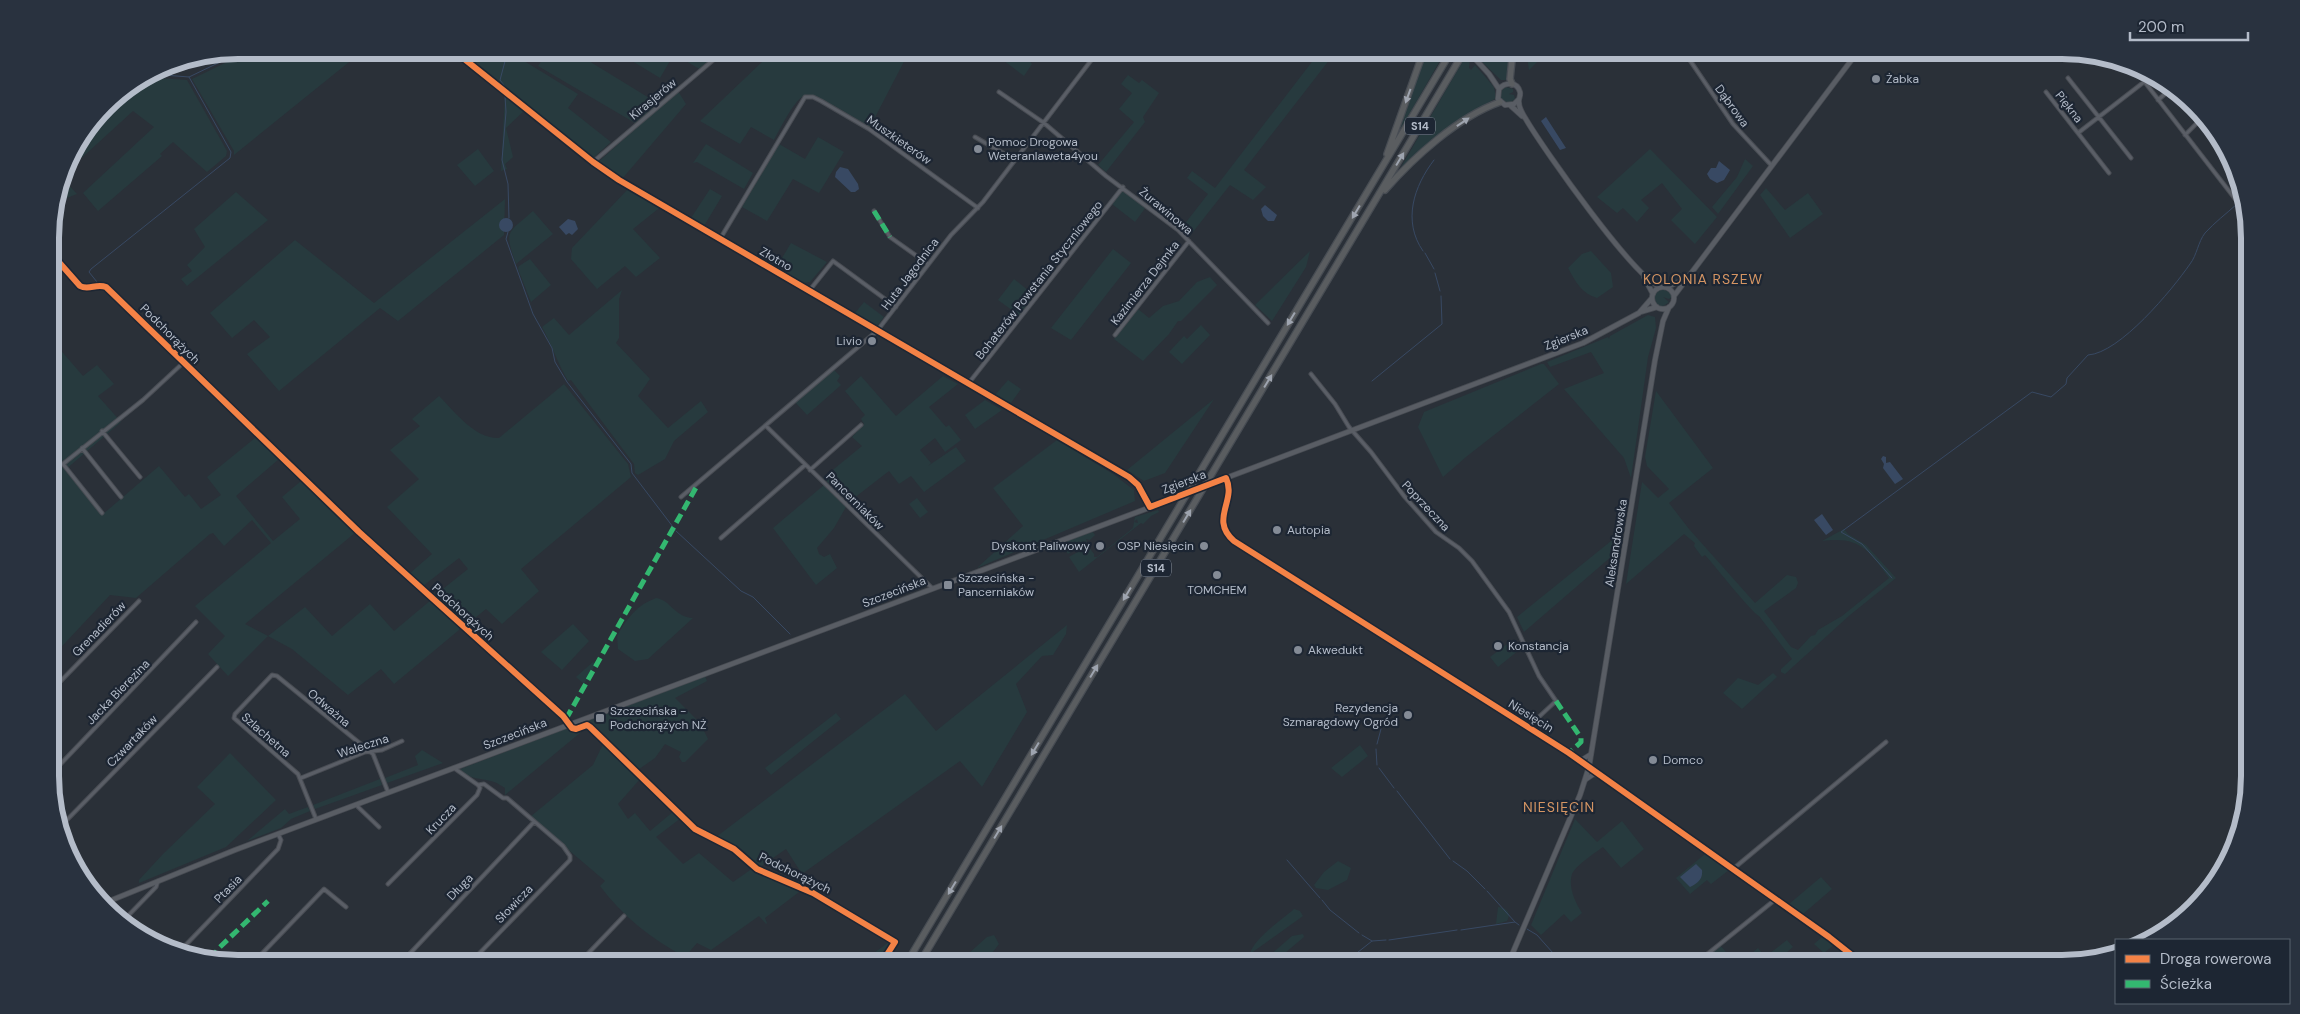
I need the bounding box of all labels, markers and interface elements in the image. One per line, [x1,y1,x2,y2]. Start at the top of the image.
scale bar [2130,10,2248,42]
text: 200 m [2138,17,2184,37]
place label: Żabka [1886,71,1919,87]
marker: Żabka [1870,73,1882,85]
street label: Kirasjerów [626,75,680,123]
street label: Dąbrowa [1711,82,1753,130]
street label: Piękna [2052,88,2086,126]
one-way arrow [1404,89,1411,104]
street label: Muszkieterów [863,112,935,168]
one-way arrow [1456,117,1470,127]
road number: S14 [1405,118,1435,134]
place label: Pomoc Drogowa Weteranlaweta4you [988,134,1098,164]
marker: Pomoc Drogowa Weteranlaweta4you [972,143,984,155]
one-way arrow [1396,153,1405,166]
street label: Żurawinowa [1136,184,1196,238]
street label: Bohaterów Powstania Styczniowego [972,197,1106,363]
one-way arrow [1351,206,1360,219]
street label: Huta Jagodnica [878,235,942,313]
street label: Kazimierza Dejmka [1107,238,1183,328]
street label: Złotno [757,243,795,275]
district label: KOLONIA RSZEW [1643,270,1763,288]
street label: Podchorążych [137,301,203,367]
one-way arrow [1287,313,1296,326]
street label: Zgierska [1542,322,1590,354]
place label: Livio [836,333,862,349]
marker: Livio [866,335,878,347]
one-way arrow [1263,374,1272,387]
street label: Zgierska [1160,466,1208,498]
street label: Pancerniaków [822,468,888,534]
street label: Poprzeczna [1398,477,1454,535]
street label: Aleksandrowska [1601,498,1631,588]
one-way arrow [1182,510,1191,523]
place label: Autopia [1287,522,1330,538]
marker: Autopia [1271,524,1283,536]
place label: Dyskont Paliwowy [991,538,1090,554]
place label: OSP Niesięcin [1117,538,1194,554]
marker: Dyskont Paliwowy [1094,540,1106,552]
marker: OSP Niesięcin [1198,540,1210,552]
road number: S14 [1141,560,1171,576]
marker: TOMCHEM [1211,569,1223,581]
place label: Szczecińska - Pancerniaków [958,570,1035,600]
street label: Szczecińska [860,573,928,611]
marker: Szczecińska - Pancerniaków [942,579,954,591]
street label: Podchorążych [428,580,498,644]
place label: TOMCHEM [1187,582,1247,598]
one-way arrow [1123,588,1132,601]
street label: Grenadierów [69,598,129,660]
place label: Konstancja [1508,638,1569,654]
marker: Konstancja [1492,640,1504,652]
place label: Akwedukt [1308,642,1363,658]
marker: Akwedukt [1292,644,1304,656]
street label: Jacka Bierezina [83,656,153,728]
one-way arrow [1090,664,1099,677]
street label: Odważna [304,685,354,731]
street label: Niesięcin [1505,696,1557,736]
place label: Rezydencja Szmaragdowy Ogród [1283,700,1398,730]
place label: Szczecińska - Podchorążych NŻ [610,703,706,733]
street label: Szlachetna [238,709,294,761]
marker: Rezydencja Szmaragdowy Ogród [1402,709,1414,721]
street label: Czwartaków [103,711,161,771]
marker: Szczecińska - Podchorążych NŻ [594,712,606,724]
street label: Szczecińska [481,715,549,753]
street label: Waleczna [335,730,391,762]
one-way arrow [1031,742,1040,755]
place label: Domco [1663,752,1703,768]
marker: Domco [1647,754,1659,766]
district label: NIESIĘCIN [1523,798,1595,816]
street label: Krucza [422,800,460,838]
one-way arrow [994,825,1003,838]
street label: Podchorążych [756,849,834,897]
street label: Długa [443,870,477,904]
street label: Ptasia [211,871,245,907]
street label: Słowicza [492,881,536,927]
one-way arrow [947,882,956,895]
legend [2115,939,2290,1004]
text: Droga rowerowa [2160,949,2271,969]
text: Ścieżka [2160,974,2212,994]

